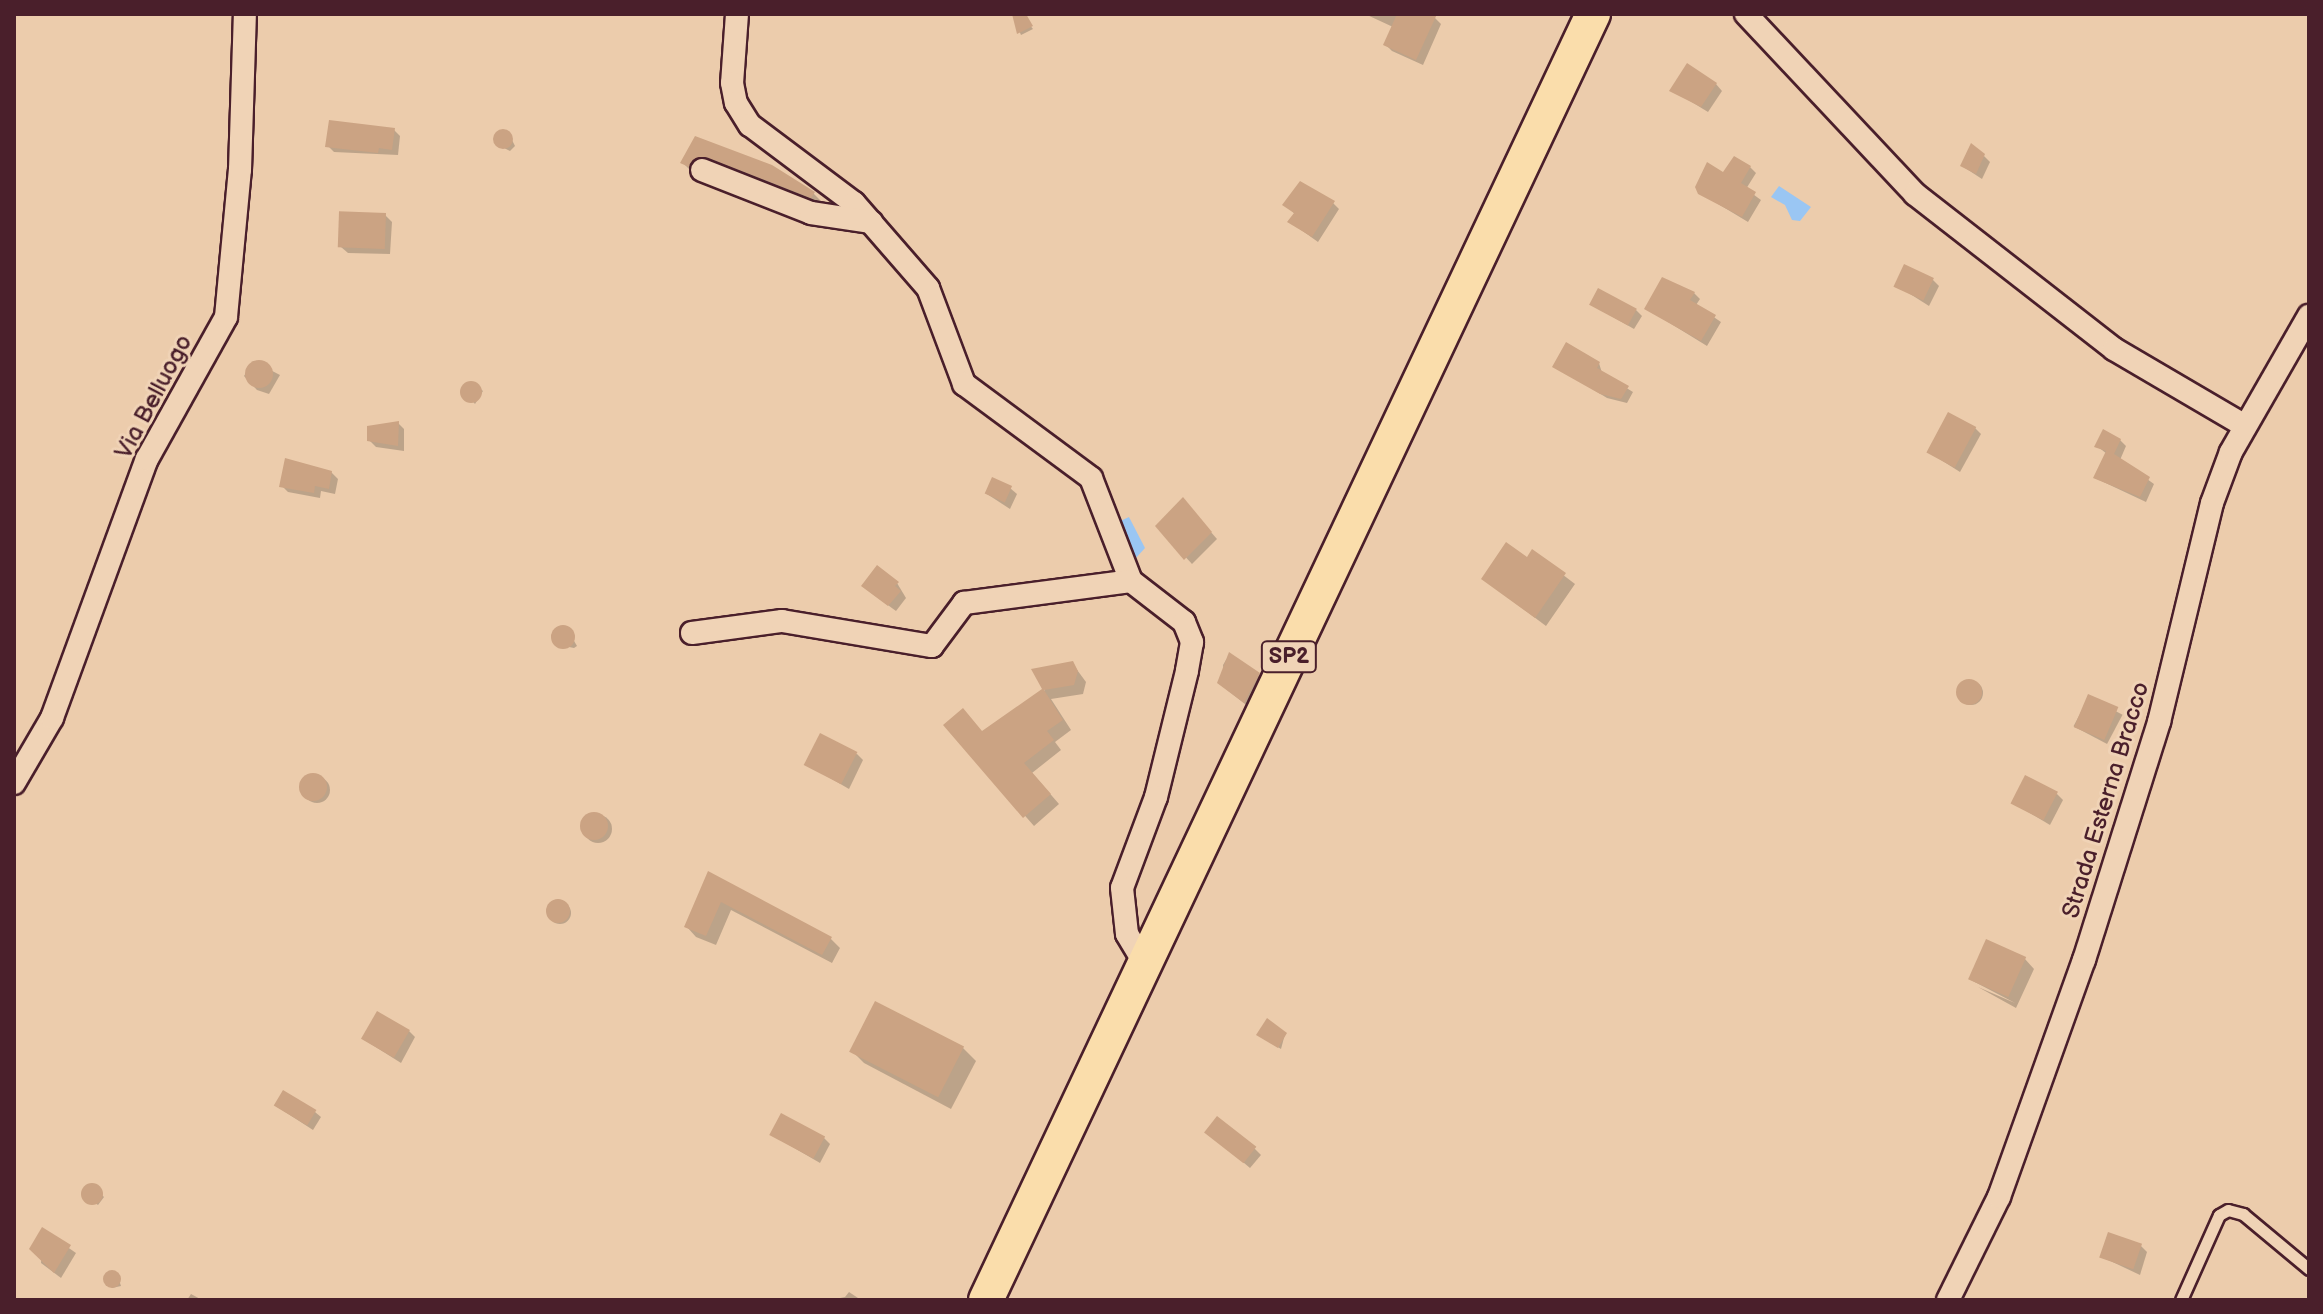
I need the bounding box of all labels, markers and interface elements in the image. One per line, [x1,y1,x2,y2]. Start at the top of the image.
street label: Via Belluogo [109,330,199,464]
road number: SP2 [1259,639,1319,675]
street label: Strada Esterna Bracco [2056,678,2156,922]

